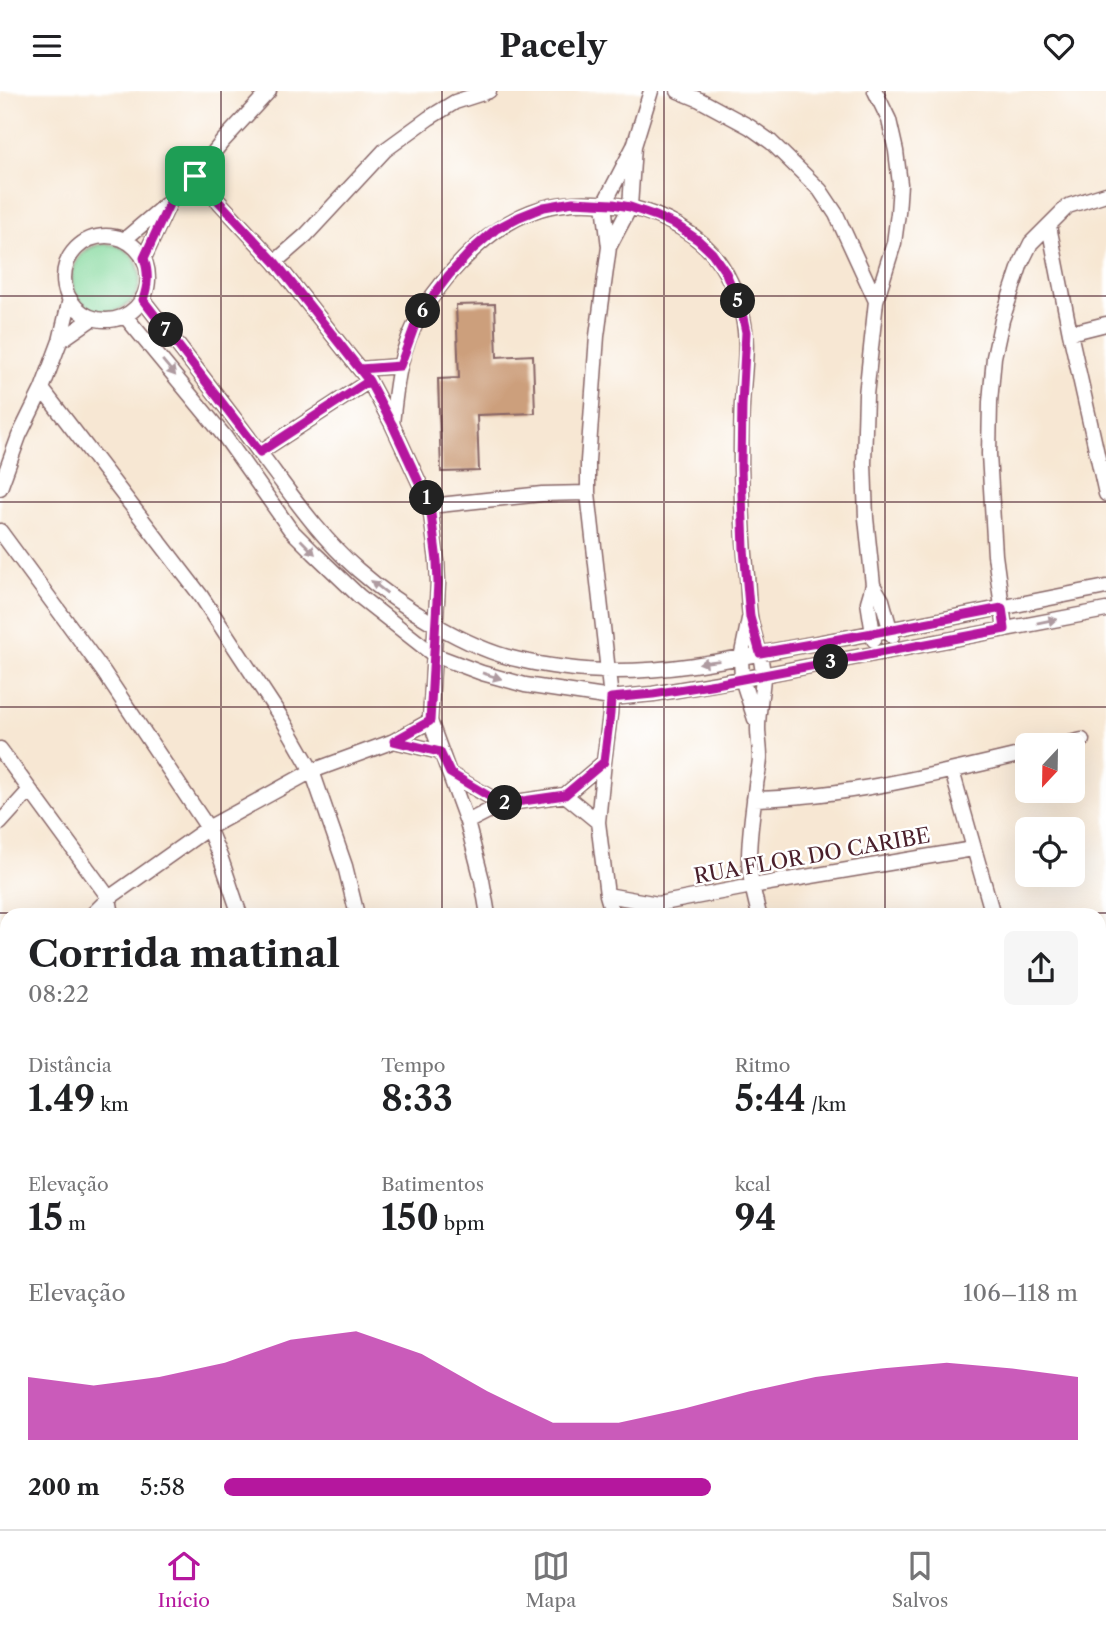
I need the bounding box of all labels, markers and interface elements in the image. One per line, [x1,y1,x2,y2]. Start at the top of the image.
text: Pacely [499,26,607,65]
icon: menu [28,27,66,65]
icon: heart [1040,27,1078,65]
pin [165,146,225,206]
icon: arrive [176,157,214,195]
pin: 5 [720,283,756,319]
text: 5 [732,289,743,312]
pin: 6 [406,293,440,329]
text: 6 [417,299,428,322]
pin: 7 [148,313,184,347]
text: 7 [161,318,170,341]
one-way arrow [161,359,176,377]
pin: 1 [410,481,444,515]
text: 1 [422,486,431,509]
one-way arrow [300,539,317,556]
one-way arrow [370,580,388,594]
one-way arrow [1036,615,1058,626]
pin: 3 [814,645,848,679]
text: 3 [825,650,836,673]
one-way arrow [698,656,720,667]
one-way arrow [482,671,503,681]
north arrow [1015,733,1085,803]
map controls [1015,733,1085,887]
pin: 2 [488,785,522,821]
text: 2 [499,791,510,814]
button: locate [1015,817,1085,887]
street label: RUA FLOR DO CARIBE [692,822,932,889]
text: Corrida matinal [28,930,340,977]
button: share [1004,931,1078,1005]
text: 08:22 [28,980,89,1008]
text: Distância [28,1054,112,1077]
text: Tempo [381,1054,445,1077]
text: Ritmo [735,1054,790,1077]
text: 1.49 [28,1077,95,1120]
text: 8:33 [381,1077,453,1120]
text: 5:44 [735,1077,806,1120]
text: km [95,1093,129,1116]
text: /km [806,1093,846,1116]
text: Elevação [28,1173,109,1196]
text: Batimentos [381,1173,484,1196]
text: kcal [735,1173,771,1196]
text: 15 [28,1196,63,1239]
text: 150 [381,1196,439,1239]
text: 94 [735,1196,776,1239]
text: m [63,1212,86,1235]
text: bpm [439,1212,485,1235]
text: Elevação [28,1279,126,1307]
text: 106–118 m [963,1279,1078,1307]
text: 200 m [28,1473,100,1501]
text: 5:58 [140,1473,185,1501]
tab: Início [158,1547,210,1612]
tab: Mapa [526,1547,576,1612]
tab: Salvos [892,1547,948,1612]

